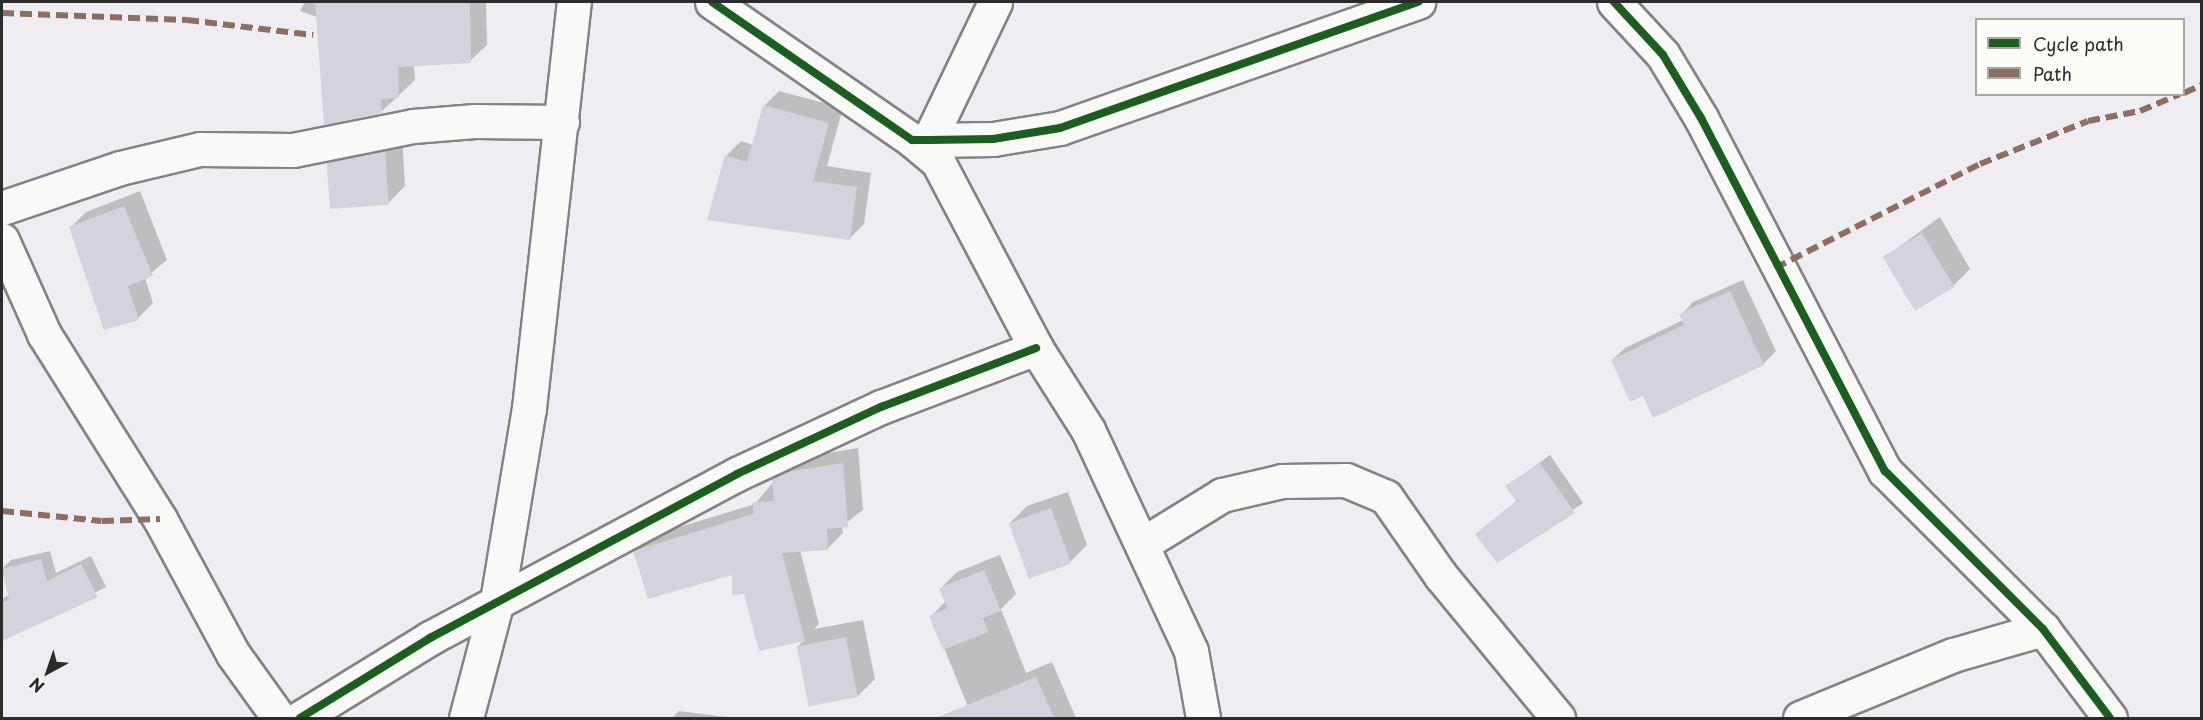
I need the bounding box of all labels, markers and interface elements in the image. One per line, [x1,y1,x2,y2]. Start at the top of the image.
legend [1975,18,2185,96]
text: Cycle path [2033,30,2124,57]
text: Path [2033,60,2072,87]
north arrow [18,642,78,702]
text: N [24,673,49,699]

